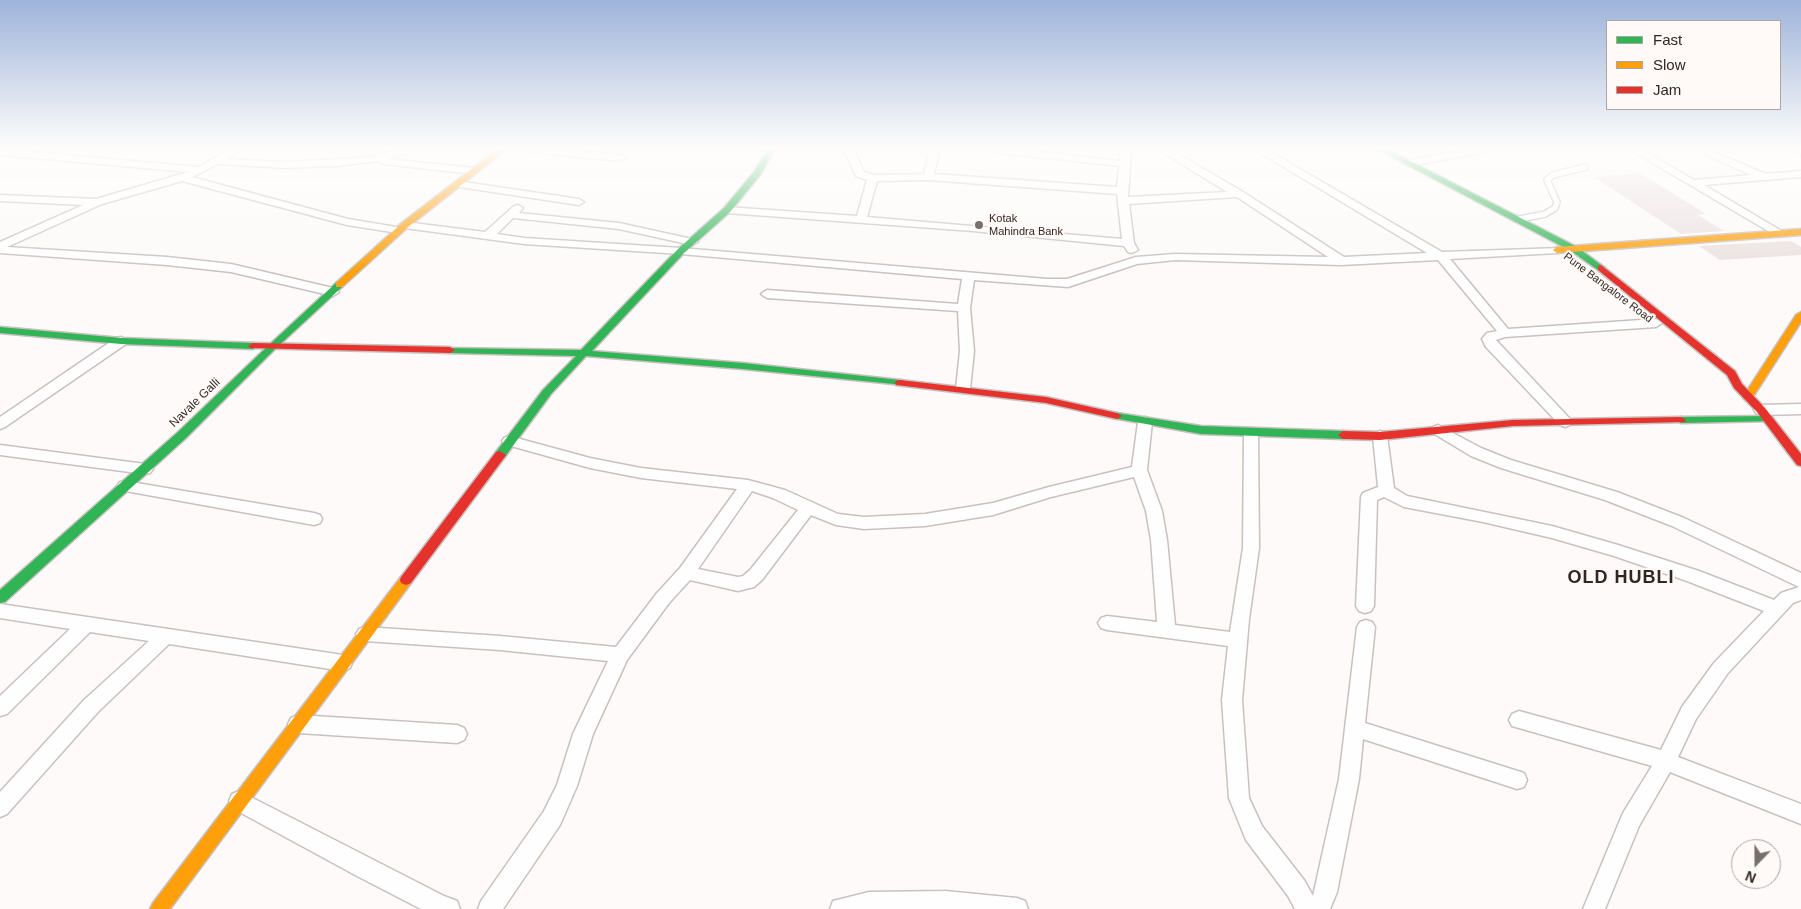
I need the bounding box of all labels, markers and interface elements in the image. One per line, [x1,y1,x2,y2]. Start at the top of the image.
legend [1606,20,1781,110]
text: Fast [1653,31,1682,48]
text: Slow [1653,56,1686,73]
text: Jam [1653,81,1681,98]
place label: Kotak Mahindra Bank [989,212,1063,238]
marker: Kotak Mahindra Bank [973,219,985,231]
street label: Pune Bangalore Road [1561,250,1655,326]
street label: Navale Galli [167,375,223,431]
district label: OLD HUBLI [1566,567,1676,589]
north arrow [1731,839,1781,889]
text: N [1743,868,1758,886]

